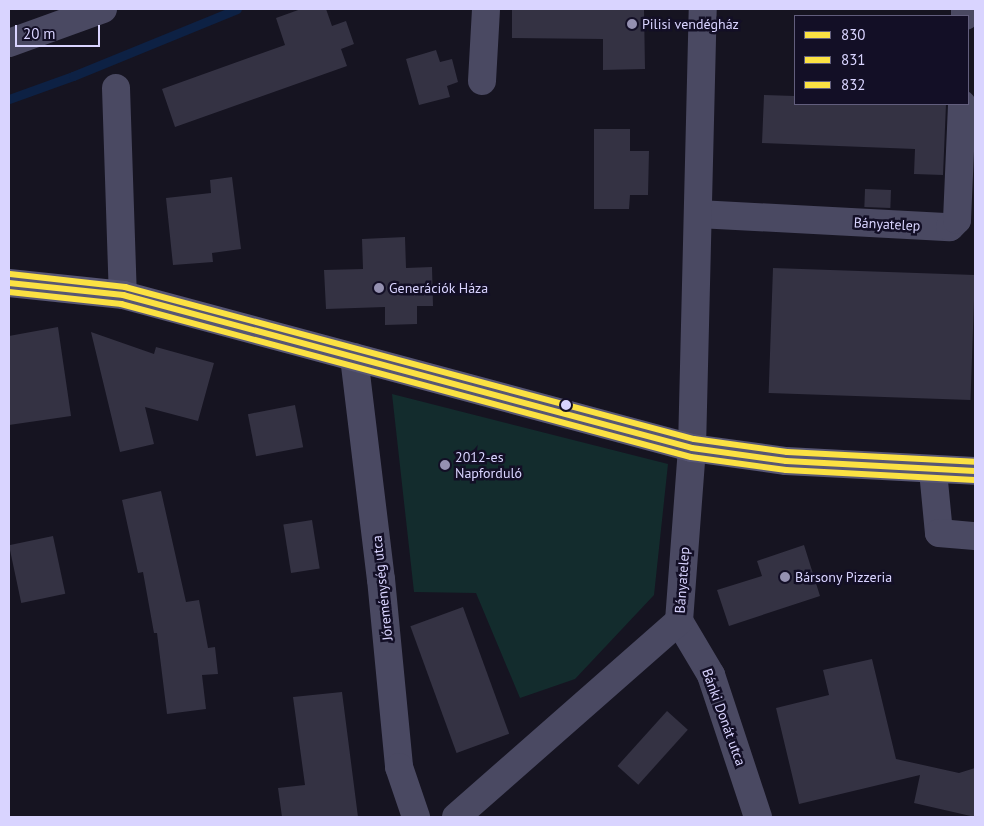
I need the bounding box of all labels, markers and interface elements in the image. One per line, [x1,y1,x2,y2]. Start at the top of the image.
scale bar [18,15,102,47]
legend [794,15,969,105]
place label: Pilisi vendégház [642,16,739,32]
marker: Pilisi vendégház [626,18,638,30]
text: 20 m [23,24,56,43]
text: 830 [841,25,866,44]
text: 831 [841,50,866,69]
text: 832 [841,75,866,94]
street label: Bányatelep [853,214,921,234]
place label: Generációk Háza [389,280,489,296]
marker: Generációk Háza [373,282,385,294]
unlabelled marker [561,400,571,410]
place label: 2012-es Napforduló [455,449,522,482]
marker: 2012-es Napforduló [439,459,451,471]
street label: Jóreménység utca [368,535,396,641]
street label: Bányatelep [671,546,693,614]
place label: Bársony Pizzeria [795,569,893,585]
marker: Bársony Pizzeria [779,571,791,583]
street label: Bánki Donát utca [699,666,749,768]

